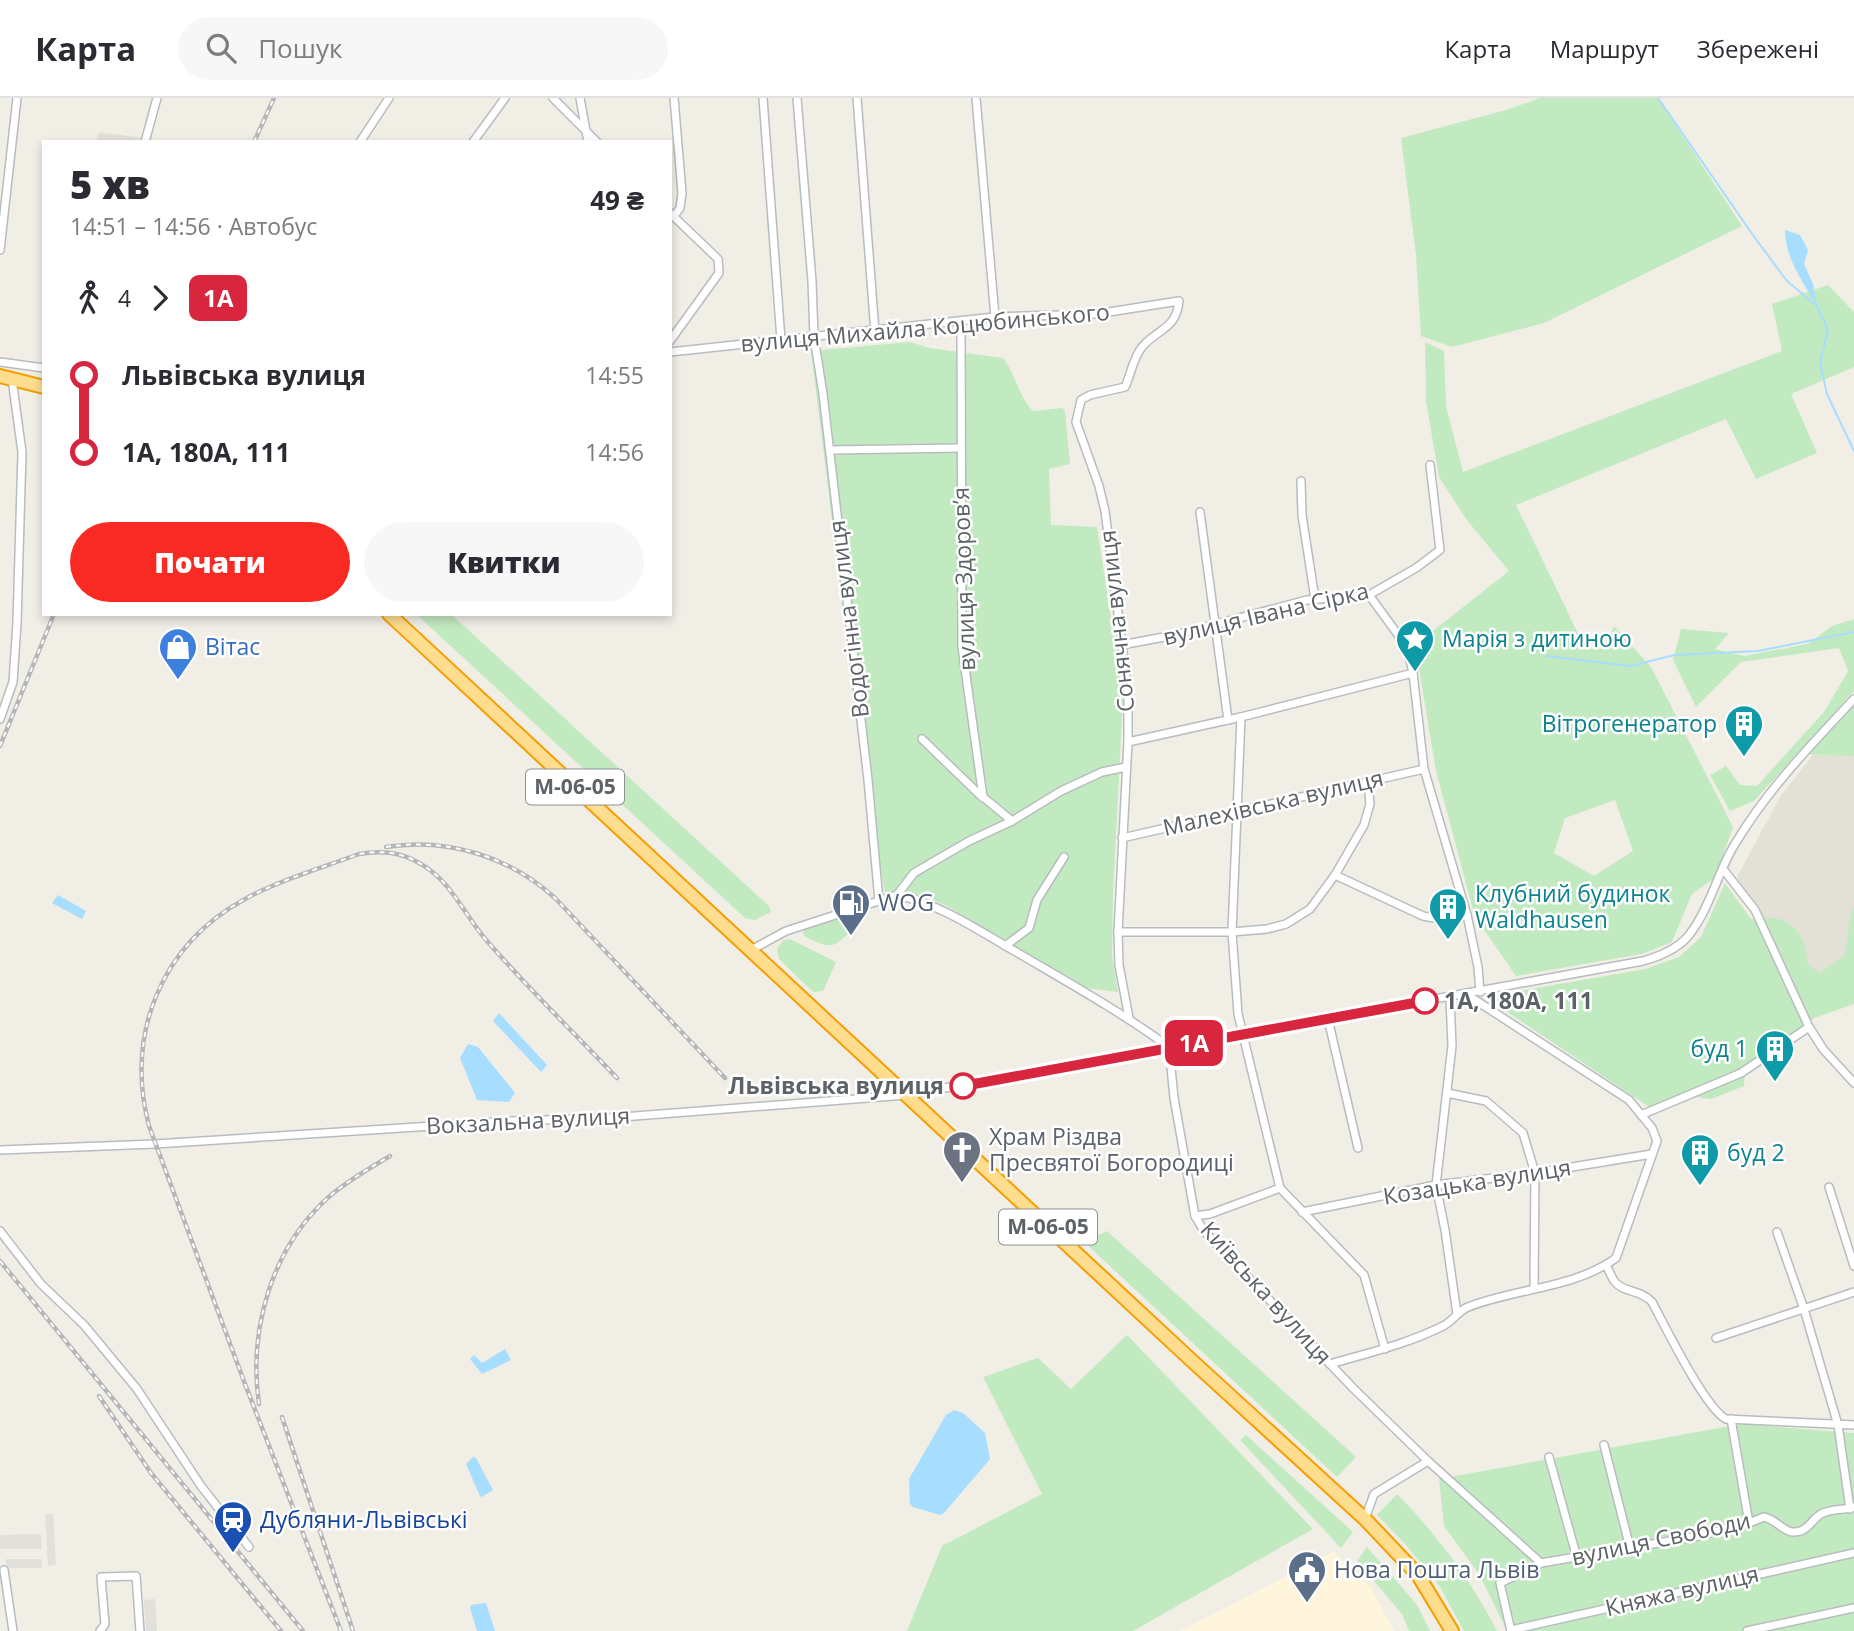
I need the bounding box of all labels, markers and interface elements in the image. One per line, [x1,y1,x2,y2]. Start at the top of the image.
search box [178,17,668,80]
text: Карта [35,26,136,71]
icon: search [202,29,240,67]
text: Пошук [258,30,342,66]
text: Карта [1444,32,1512,65]
text: Маршрут [1550,32,1659,65]
text: Збережені [1697,32,1819,65]
text: 5 хв [70,158,150,210]
text: 49 ₴ [590,182,644,218]
text: 14:51 – 14:56 · Автобус [70,210,317,242]
icon: walk [70,279,108,317]
icon: forward [141,279,179,317]
text: 1А [203,281,233,314]
text: 4 [118,282,131,314]
street label: вулиця Михайла Коцюбинського [739,295,1111,359]
text: Львівська вулиця [122,357,366,393]
text: 14:55 [585,359,644,391]
text: 1А, 180А, 111 [122,434,290,470]
text: 14:56 [585,436,644,468]
street label: вулиця Здоровʼя [944,487,982,671]
street label: Водогінна вулиця [820,518,876,720]
button: Почати [70,522,350,602]
button: Квитки [364,522,644,602]
street label: Сонячна вулиця [1091,529,1141,714]
street label: вулиця Івана Сірка [1160,574,1372,652]
place icon: Марія з дитиною [1394,618,1436,673]
place label: Марія з дитиною [1442,622,1632,654]
shop icon: Вітас [157,626,199,681]
place label: Вітас [205,630,260,662]
building icon: Вітрогенератор [1723,703,1765,758]
place label: Вітрогенератор [1542,707,1717,739]
street label: Малехівська вулиця [1159,761,1386,843]
road number: М-06-05 [526,770,624,804]
place label: Клубний будинок Waldhausen [1475,877,1671,935]
fuel station icon: WOG [830,882,872,937]
place label: WOG [878,886,934,918]
building icon: Клубний будинок Waldhausen [1427,886,1469,941]
place label: 1А, 180А, 111 [1444,984,1593,1016]
marker: 1А, 180А, 111 [1412,988,1438,1014]
line badge: 1А [1162,1020,1226,1066]
text: 1А [1179,1026,1209,1059]
building icon: буд 1 [1754,1028,1796,1083]
place label: буд 1 [1690,1032,1748,1064]
place label: Львівська вулиця [728,1069,944,1101]
marker: Львівська вулиця [950,1073,976,1099]
street label: Вокзальна вулиця [425,1099,631,1141]
place label: Храм Різдва Пресвятої Богородиці [989,1120,1234,1178]
church icon: Храм Різдва Пресвятої Богородиці [941,1129,983,1184]
building icon: буд 2 [1679,1132,1721,1187]
place label: буд 2 [1727,1136,1785,1168]
street label: Козацька вулиця [1381,1150,1573,1212]
road number: М-06-05 [999,1210,1097,1244]
street label: Київська вулиця [1194,1214,1340,1371]
station icon: Дубляни-Львівські [212,1499,254,1554]
place label: Дубляни-Львівські [260,1503,468,1535]
street label: вулиця Свободи [1568,1503,1753,1573]
public building icon: Нова Пошта Львів [1286,1549,1328,1604]
place label: Нова Пошта Львів [1334,1553,1539,1585]
street label: Княжа вулиця [1602,1557,1762,1623]

